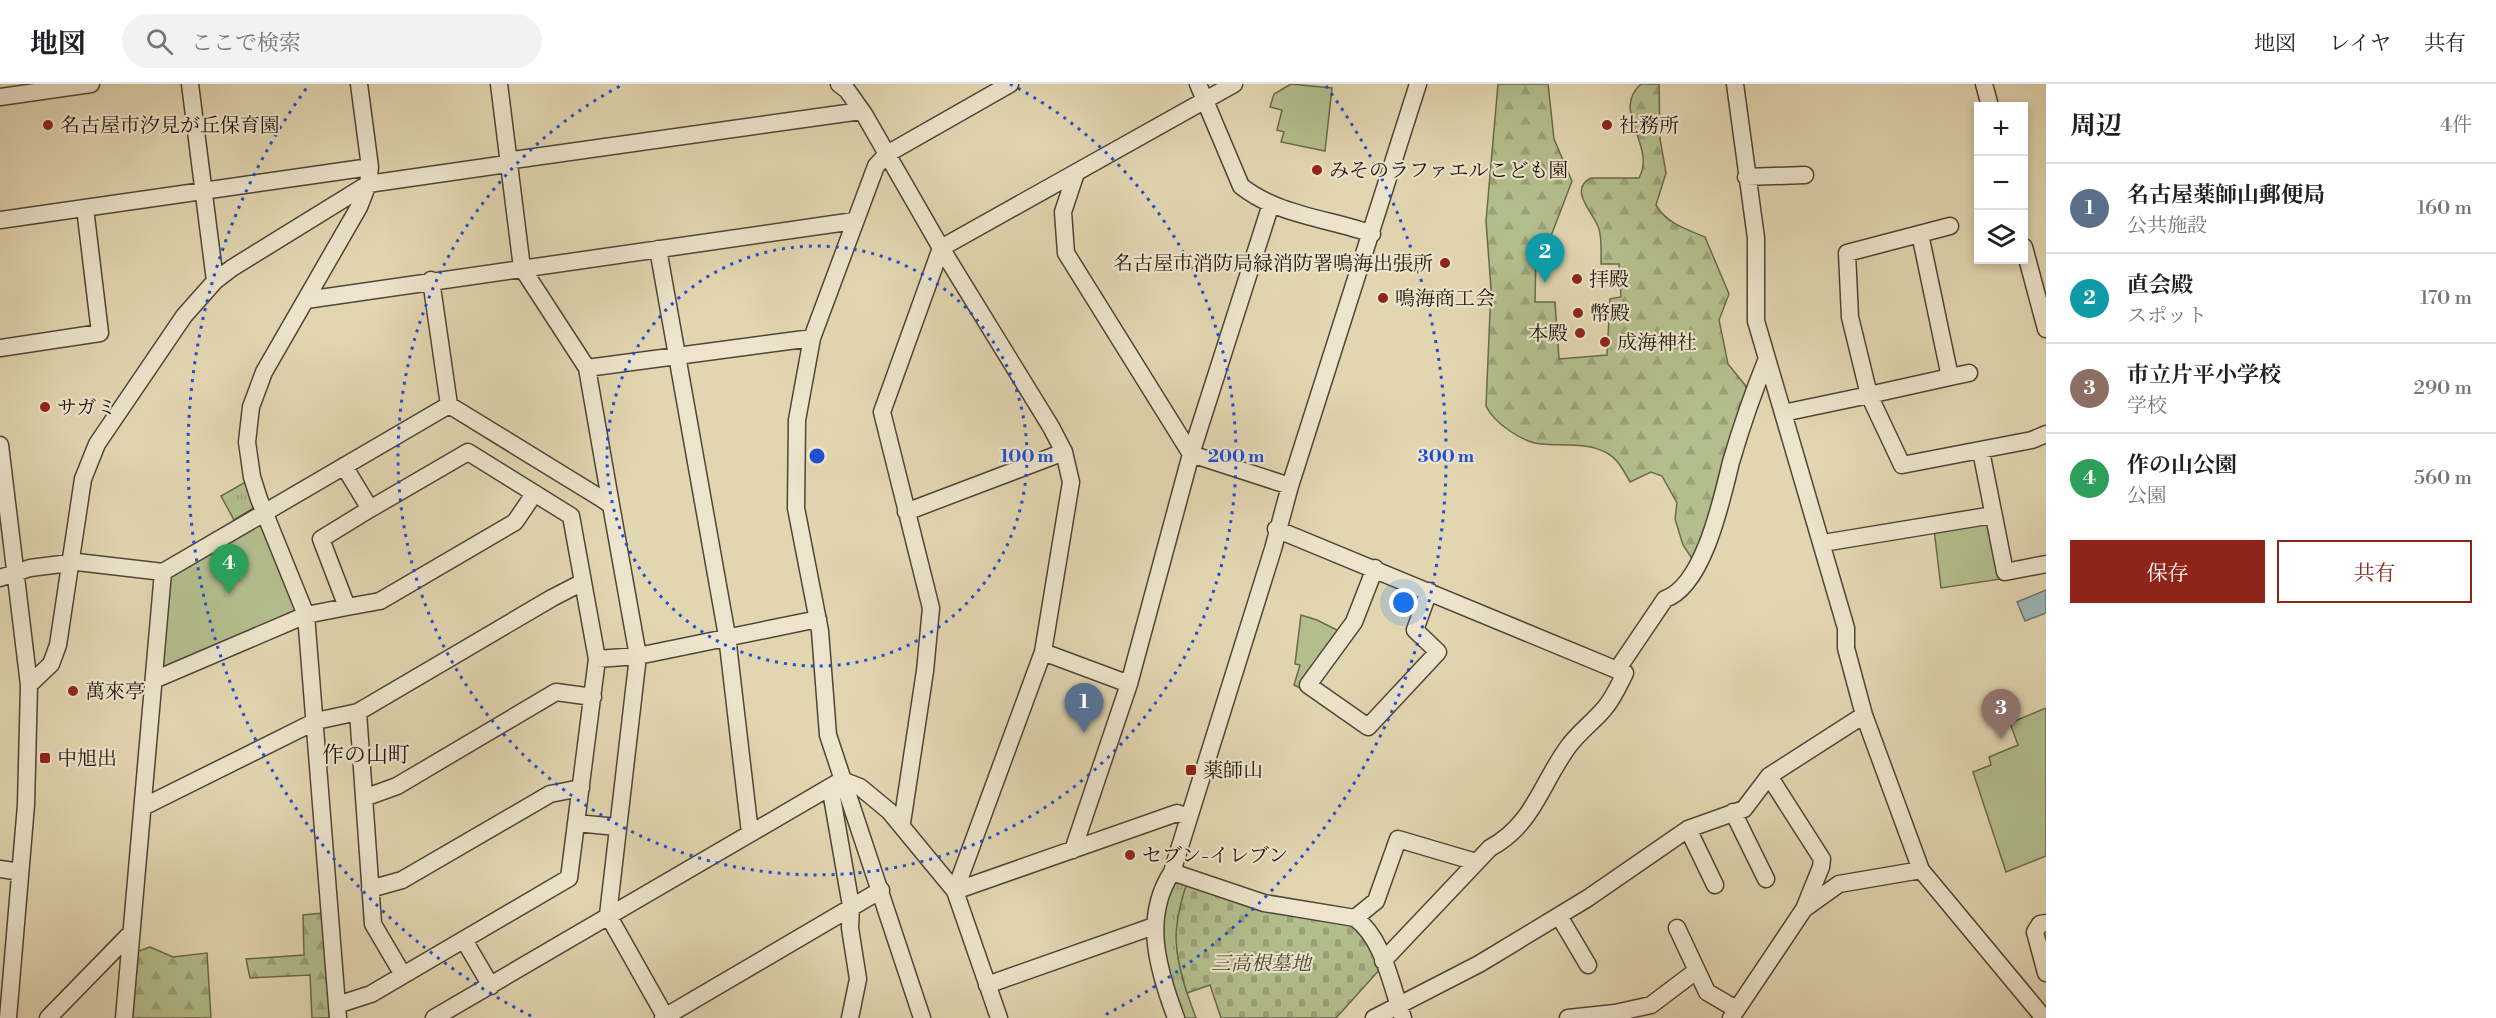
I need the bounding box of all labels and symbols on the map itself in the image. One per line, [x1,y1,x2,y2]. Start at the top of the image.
place label: 名古屋市汐見が丘保育園 [60,114,280,139]
place label: 社務所 [1619,114,1679,139]
marker: 名古屋市汐見が丘保育園 [41,118,55,132]
marker: 社務所 [1600,118,1614,132]
place label: みそのラファエルこども園 [1329,159,1569,184]
marker: みそのラファエルこども園 [1310,163,1324,177]
pin: 2 [1526,234,1564,283]
place label: 名古屋市消防局緑消防署鳴海出張所 [1113,252,1433,277]
marker: 名古屋市消防局緑消防署鳴海出張所 [1438,256,1452,270]
place label: 拝殿 [1589,268,1629,293]
marker: 拝殿 [1570,272,1584,286]
place label: 鳴海商工会 [1395,287,1495,312]
marker: 鳴海商工会 [1376,291,1390,305]
place label: 幣殿 [1590,302,1630,327]
marker: 幣殿 [1571,306,1585,320]
place label: 本殿 [1528,322,1568,347]
marker: 本殿 [1573,326,1587,340]
place label: 成海神社 [1617,331,1697,356]
marker: 成海神社 [1598,335,1612,349]
place label: サガミ [57,396,117,421]
marker: サガミ [38,400,52,414]
text: 100 m [1000,445,1054,468]
text: 200 m [1208,445,1265,468]
text: 300 m [1418,445,1475,468]
centre of rings [807,446,827,466]
pin: 4 [210,544,248,594]
your location [1389,588,1418,617]
place label: 萬來亭 [85,680,145,705]
marker: 萬來亭 [66,684,80,698]
pin: 1 [1064,684,1104,733]
pin: 3 [1982,690,2020,739]
district label: 作の山町 [322,742,410,769]
place label: 中旭出 [57,747,117,772]
marker: 中旭出 [38,751,52,765]
place label: 薬師山 [1203,759,1263,784]
marker: 薬師山 [1184,763,1198,777]
place label: セブン-イレブン [1142,844,1288,869]
marker: セブン-イレブン [1123,848,1137,862]
park label: 三高根墓地 [1211,952,1313,977]

